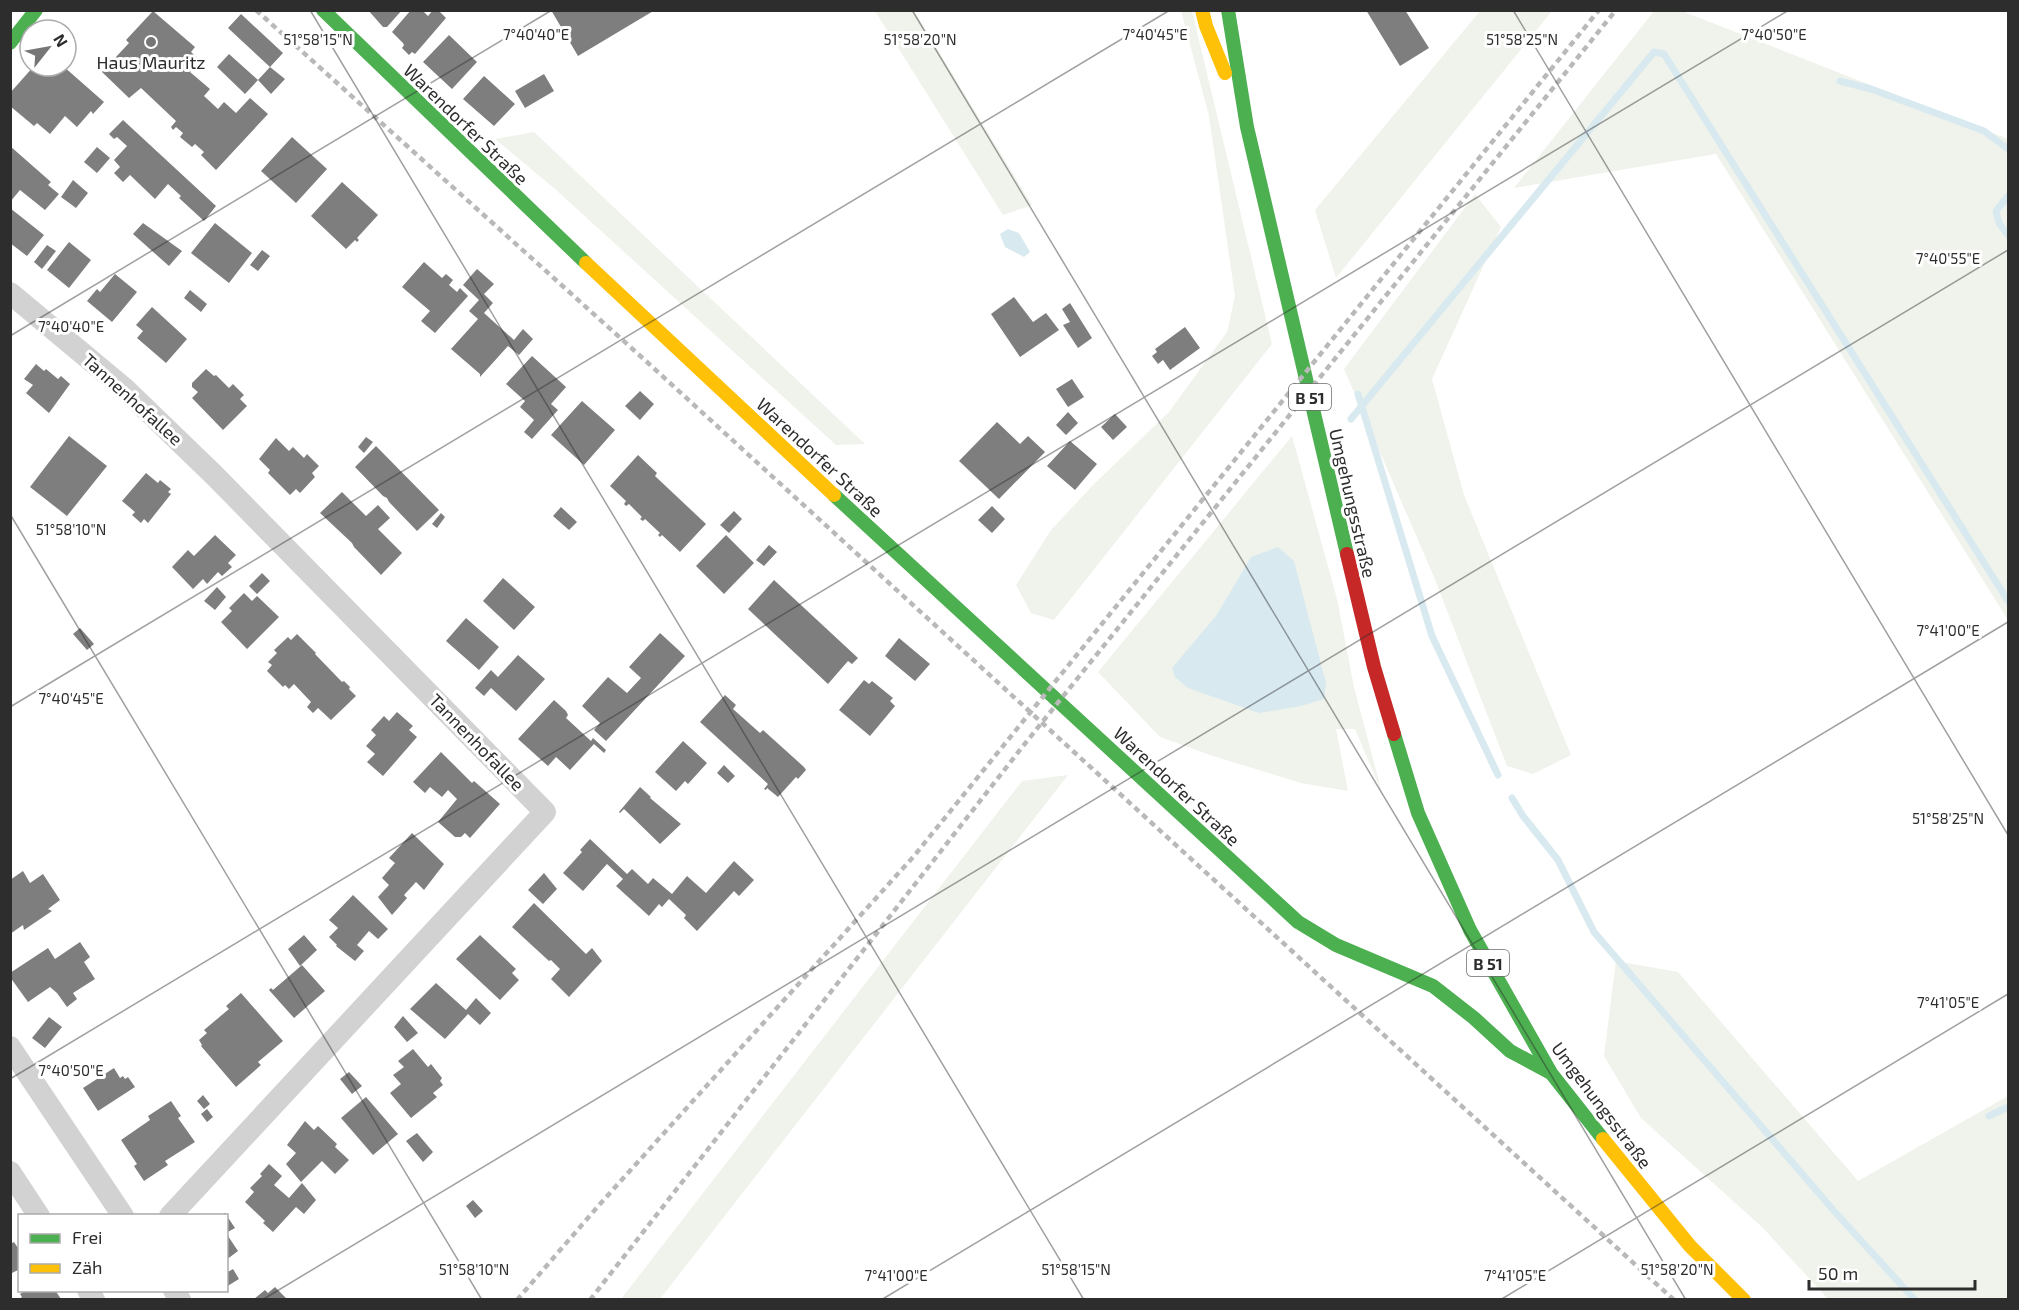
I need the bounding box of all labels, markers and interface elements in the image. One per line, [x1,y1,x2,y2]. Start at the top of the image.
north arrow [18,18,78,78]
text: 7°40'40"E [503,25,569,43]
text: 7°40'45"E [1122,25,1188,43]
text: 7°40'50"E [1741,25,1807,43]
text: N [50,30,72,50]
text: 51°58'15"N [283,30,353,48]
text: 51°58'20"N [883,30,957,48]
text: 51°58'25"N [1486,30,1558,48]
marker: Haus Mauritz [144,35,158,49]
place label: Haus Mauritz [97,51,205,73]
street label: Warendorfer Straße [399,59,533,189]
text: 7°40'55"E [1916,249,1980,267]
text: 7°40'40"E [38,317,104,335]
street label: Tannenhofallee [78,348,188,450]
road number: B 51 [1289,384,1331,410]
street label: Warendorfer Straße [752,393,888,521]
street label: Umgehungsstraße [1325,426,1381,580]
text: 51°58'10"N [36,520,106,538]
text: 7°41'00"E [1916,621,1980,639]
text: 7°40'45"E [38,689,104,707]
street label: Tannenhofallee [425,689,529,795]
street label: Warendorfer Straße [1109,722,1245,850]
text: 51°58'25"N [1912,809,1984,827]
road number: B 51 [1467,950,1509,976]
text: 7°41'05"E [1917,993,1979,1011]
street label: Umgehungsstraße [1547,1037,1657,1173]
text: 7°40'50"E [38,1061,104,1079]
legend [18,1214,228,1292]
text: Frei [72,1226,103,1248]
scale bar [1809,1253,1976,1291]
text: Zäh [72,1256,103,1278]
text: 51°58'10"N [439,1260,509,1278]
text: 51°58'15"N [1041,1260,1111,1278]
text: 51°58'20"N [1640,1260,1714,1278]
text: 50 m [1818,1262,1858,1284]
text: 7°41'00"E [864,1266,928,1284]
text: 7°41'05"E [1484,1266,1546,1284]

